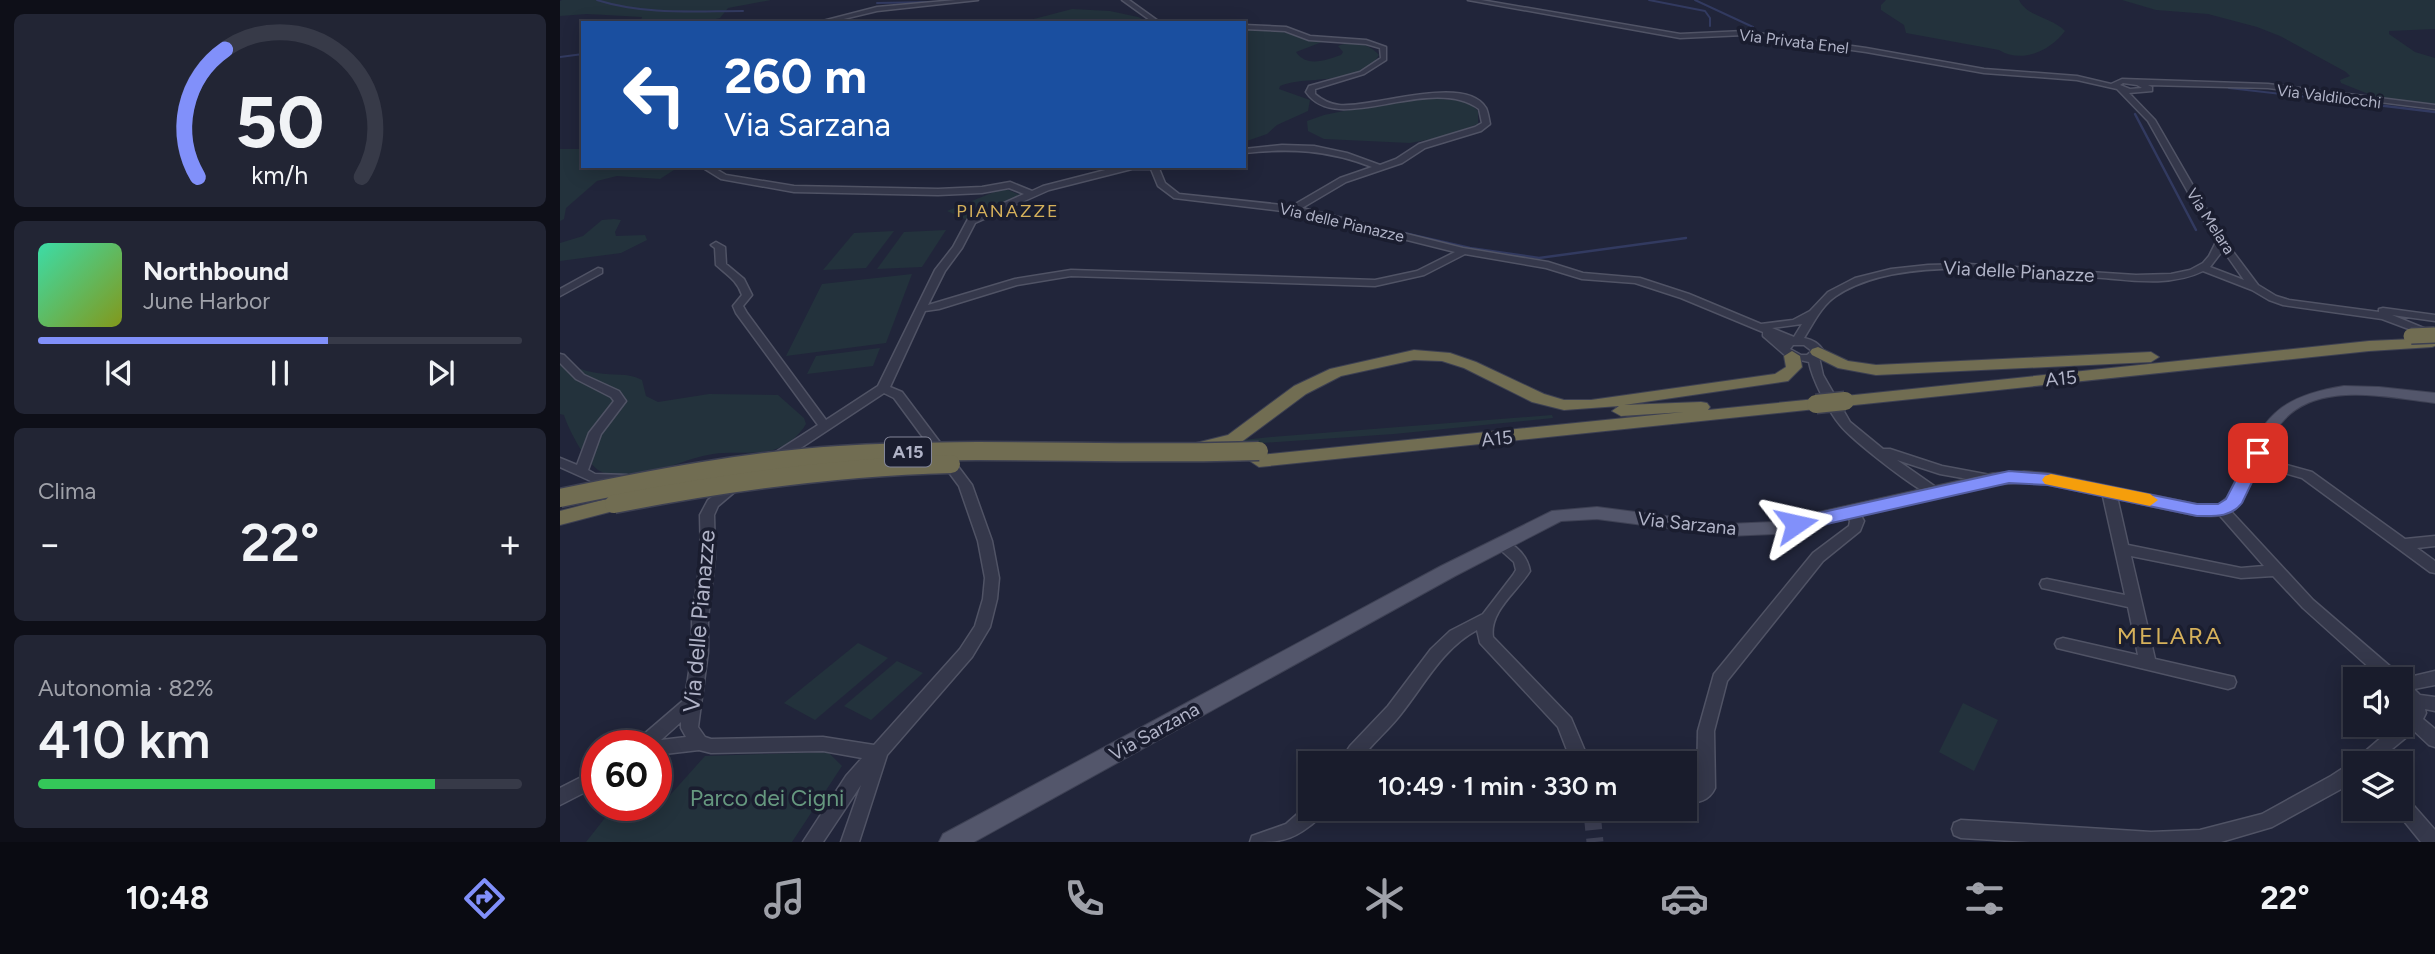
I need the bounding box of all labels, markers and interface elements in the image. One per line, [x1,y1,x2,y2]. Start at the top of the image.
street label: Via Privata Enel [1738,25,1850,58]
text: 260 m [724,46,867,105]
icon: left [609,49,700,140]
text: 50 [235,78,325,165]
street label: Via Valdilocchi [2276,81,2382,112]
text: Via Sarzana [724,106,891,144]
text: km/h [251,159,309,189]
street label: Via Melara [2182,185,2239,258]
street label: Via delle Pianazze [1278,199,1406,246]
district label: PIANAZZE [956,200,1060,222]
text: Northbound [143,255,289,287]
street label: Via delle Pianazze [1943,256,2095,287]
text: June Harbor [143,287,270,315]
icon: previous [100,354,138,392]
icon: pause [261,354,299,392]
icon: next [422,354,460,392]
street label: A15 [2044,365,2078,392]
pin [2228,423,2288,483]
street label: A15 [1480,425,1514,452]
icon: arrive [2239,434,2277,472]
road number: A15 [885,438,931,466]
text: Clima [38,477,96,505]
position arrow [1759,487,1833,561]
street label: Via Sarzana [1636,507,1737,540]
text: 22° [241,512,319,574]
text: − [38,521,62,567]
text: + [498,521,522,567]
street label: Via delle Pianazze [677,529,721,713]
district label: MELARA [2117,621,2223,650]
map controls [2343,667,2413,821]
button: sound [2343,667,2413,737]
text: Autonomia · 82% [38,674,213,702]
street label: Via Sarzana [1105,697,1203,766]
text: 410 km [38,709,210,771]
speed limit sign: 60 [581,730,672,821]
button: layers [2343,751,2413,821]
text: 10:49 · 1 min · 330 m [1378,770,1617,802]
park label: Parco dei Cigni [690,784,844,812]
icon: directions [460,874,509,923]
icon: music [760,874,809,923]
icon: phone [1060,874,1109,923]
icon: climate [1360,874,1409,923]
icon: car [1660,874,1709,923]
icon: filters [1960,874,2009,923]
text: 10:48 [126,879,209,917]
text: 22° [2260,879,2309,917]

